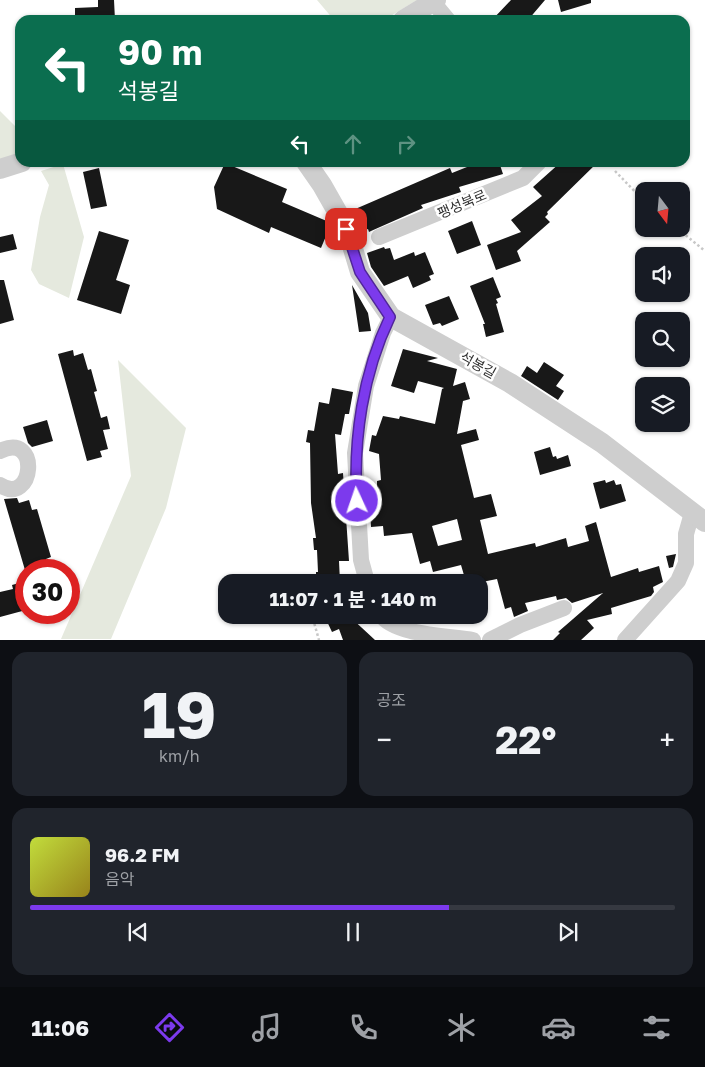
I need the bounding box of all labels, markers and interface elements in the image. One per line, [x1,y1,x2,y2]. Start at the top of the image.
text: 90 m [118,31,202,73]
icon: left [35,35,100,100]
text: 석봉길 [118,77,179,104]
icon: left [286,130,314,158]
icon: ahead [339,130,367,158]
icon: right [392,130,420,158]
north arrow [635,182,690,238]
map controls [635,182,690,432]
street label: 팽성북로 [435,186,489,221]
pin [325,208,367,250]
icon: arrive [332,215,360,243]
button: sound [635,247,690,302]
button: search [635,312,690,367]
street label: 석봉길 [457,348,499,381]
button: layers [635,377,690,432]
position arrow [330,474,382,526]
speed limit sign: 30 [15,559,80,624]
text: 11:07 · 1 분 · 140 m [270,587,436,610]
text: 19 [142,674,217,752]
text: 공조 [377,690,406,710]
text: 22° [495,717,556,762]
text: − [377,723,392,756]
text: + [660,723,675,756]
text: km/h [159,746,200,766]
text: 96.2 FM [105,843,180,866]
text: 음악 [105,869,134,889]
icon: previous [124,918,152,946]
icon: pause [339,918,367,946]
icon: next [554,918,582,946]
icon: directions [152,1010,187,1045]
icon: music [249,1010,284,1045]
icon: phone [346,1010,381,1045]
icon: climate [444,1010,479,1045]
icon: car [541,1010,576,1045]
icon: filters [639,1010,674,1045]
text: 11:06 [31,1014,89,1041]

